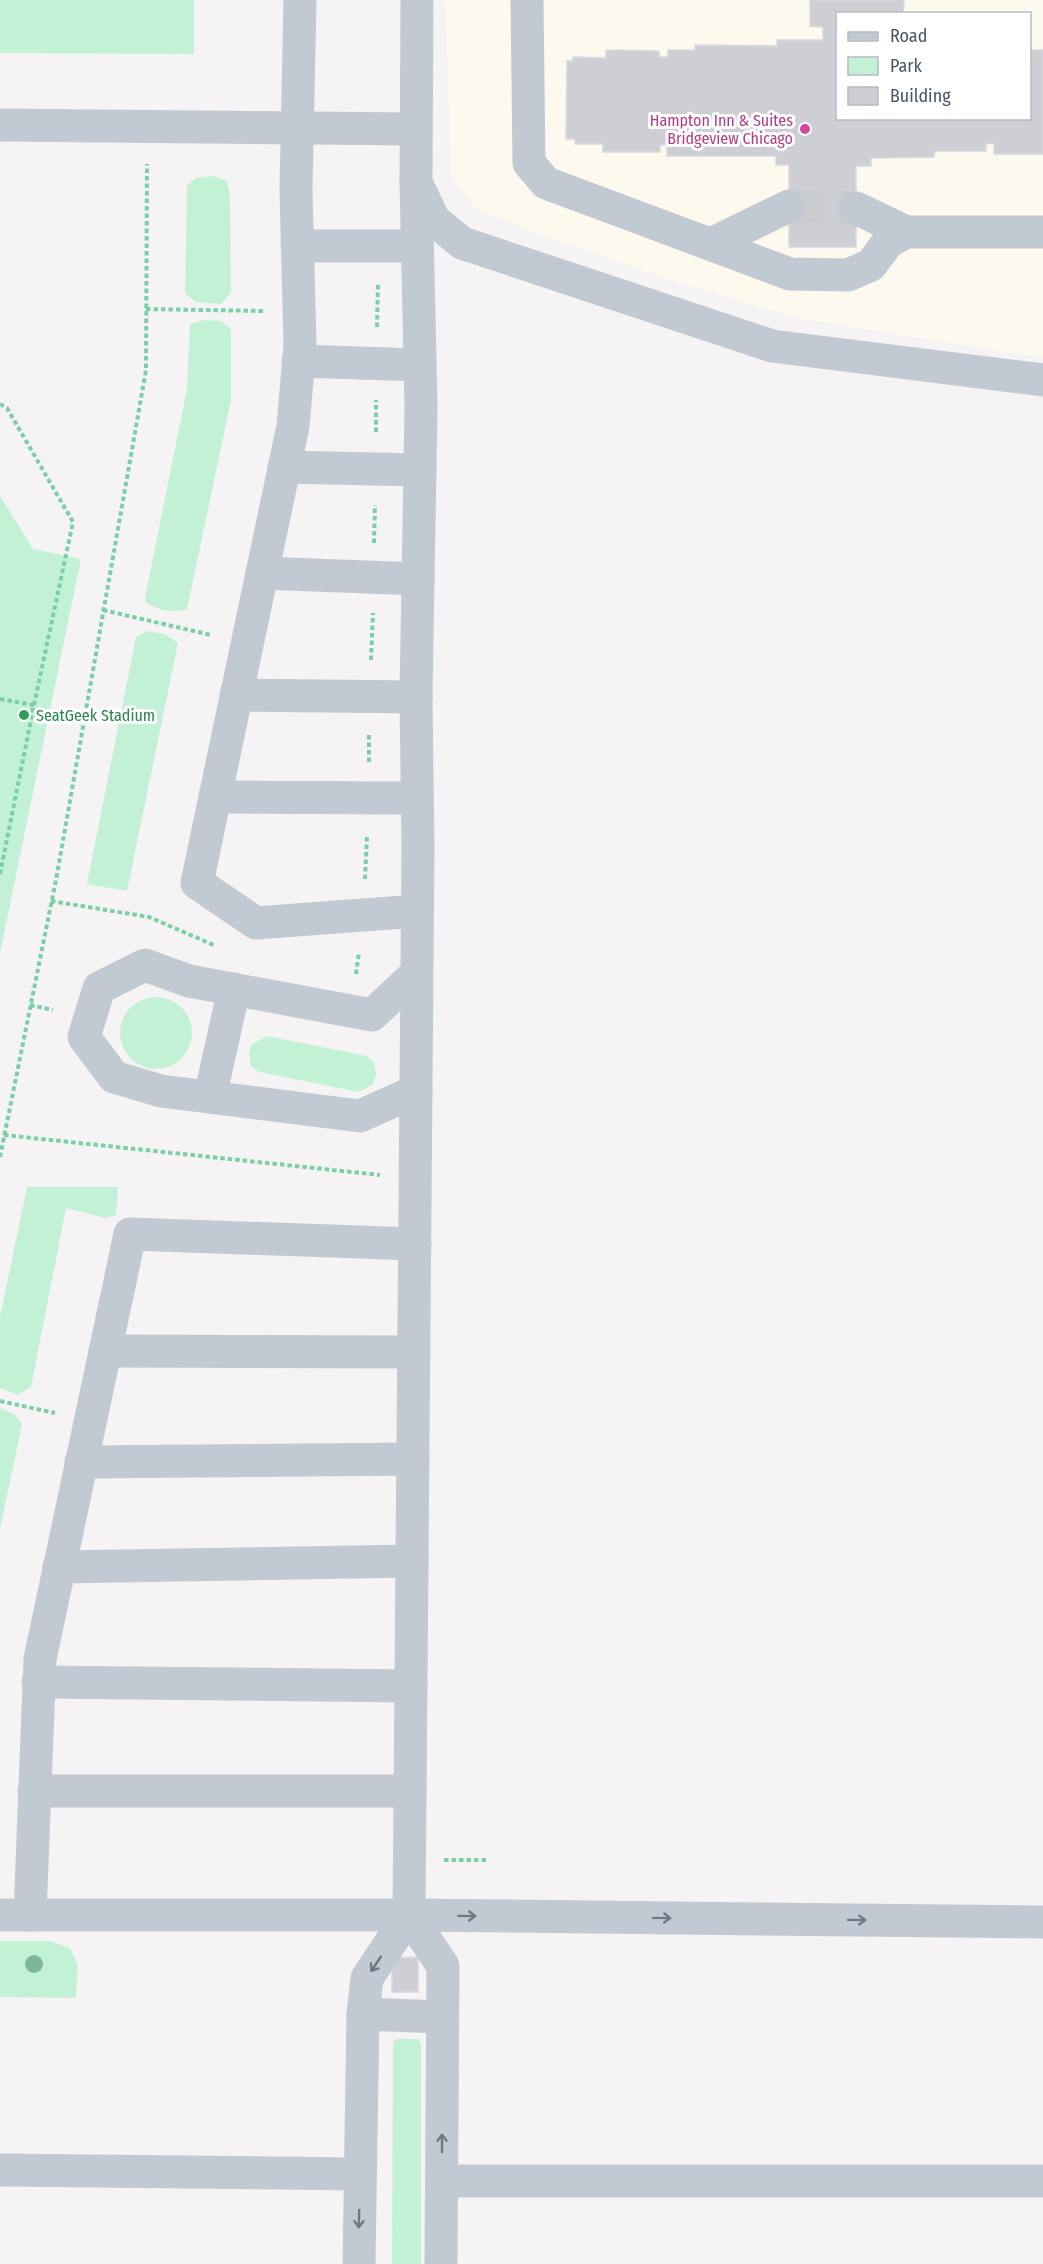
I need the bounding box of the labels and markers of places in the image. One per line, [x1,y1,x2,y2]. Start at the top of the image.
place label: Hampton Inn & Suites Bridgeview Chicago [650,111,793,148]
marker: Hampton Inn & Suites Bridgeview Chicago [798,122,812,136]
place label: SeatGeek Stadium [36,706,155,725]
marker: SeatGeek Stadium [17,708,31,722]

